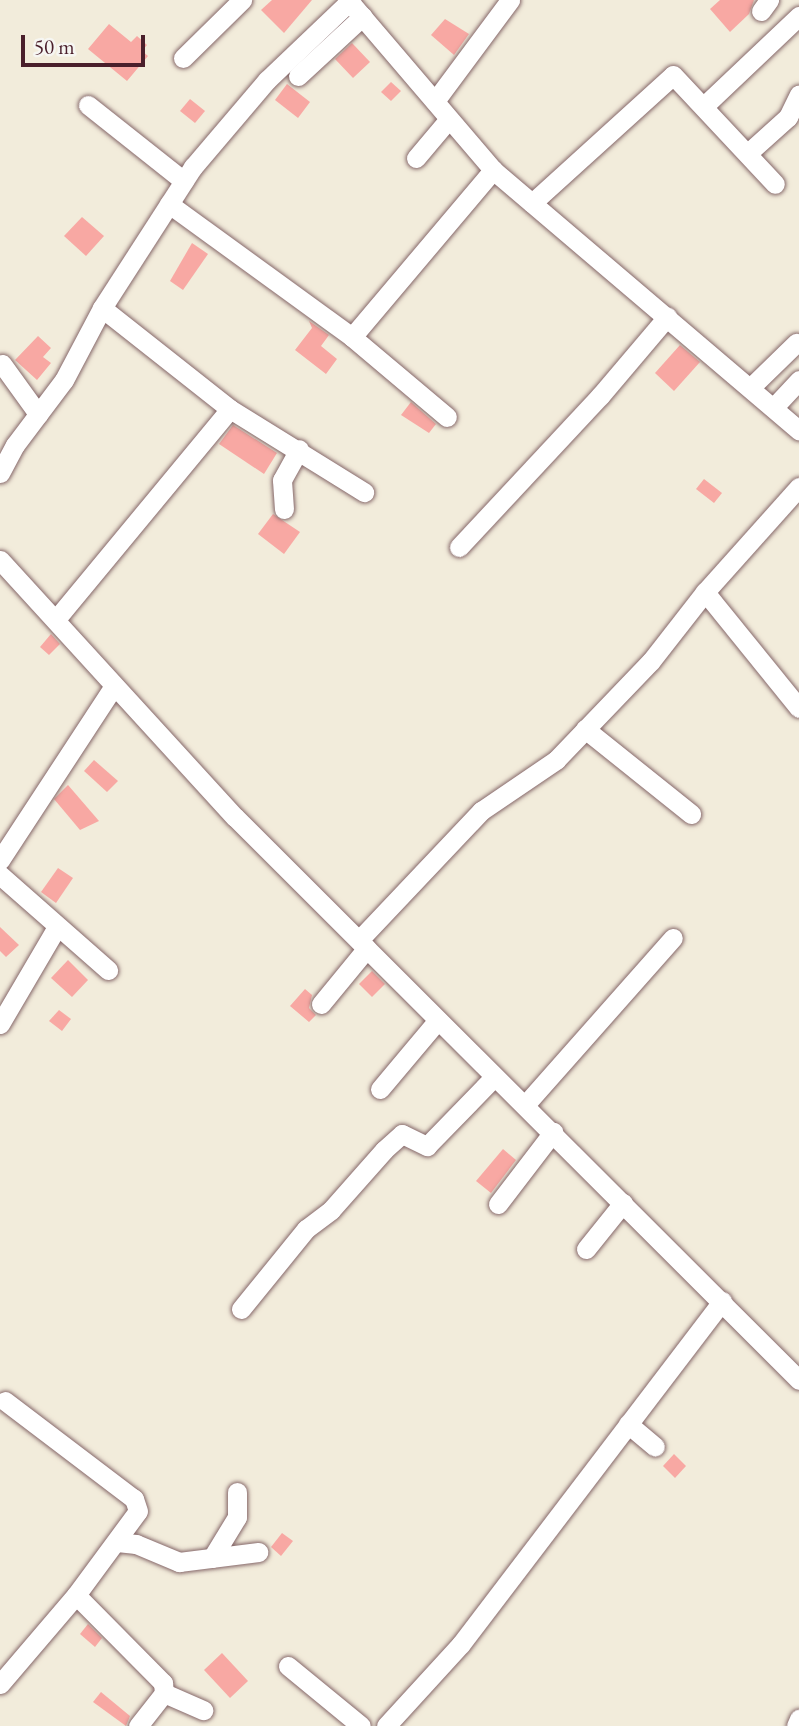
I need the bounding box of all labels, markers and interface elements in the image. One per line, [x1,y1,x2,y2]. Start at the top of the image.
scale bar [24,21,149,65]
text: 50 m [34,33,75,60]

